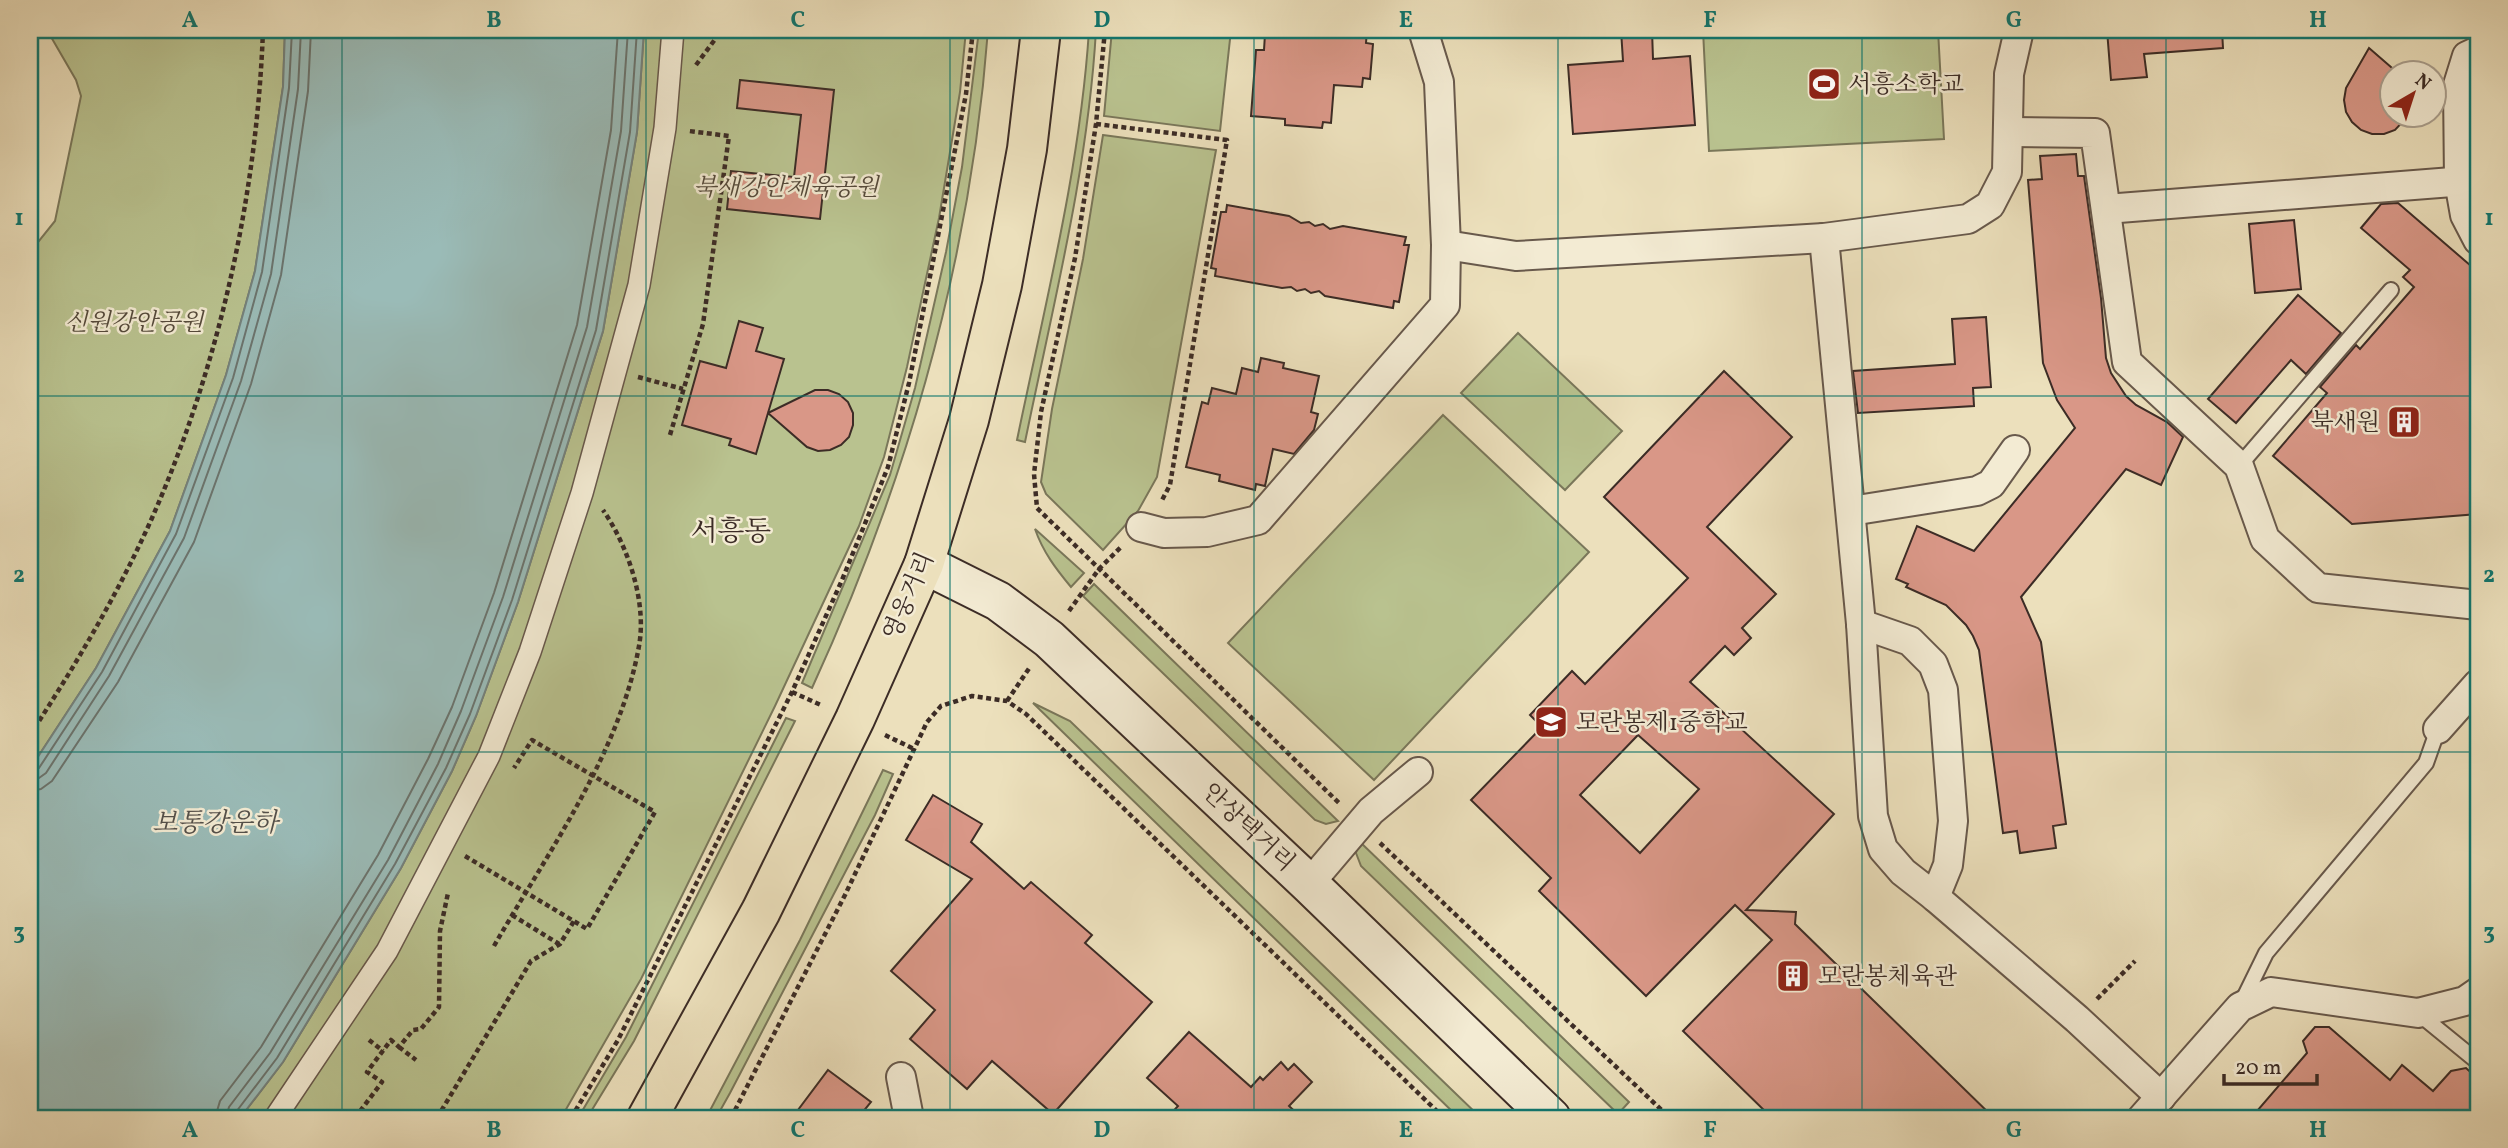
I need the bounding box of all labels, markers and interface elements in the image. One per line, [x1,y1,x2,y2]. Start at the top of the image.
text: A [182,5,198,37]
text: B [486,5,502,37]
text: C [791,5,805,37]
text: D [1094,5,1111,37]
text: E [1399,5,1413,37]
text: F [1703,5,1717,37]
text: G [2006,5,2022,37]
text: H [2309,5,2327,37]
north arrow [2378,60,2448,130]
sports icon: 서흥소학교 [1805,65,1843,103]
text: N [2409,68,2436,97]
place label: 서흥소학교 [1848,69,1964,103]
park label: 북새강안체육공원 [693,172,881,206]
text: 1 [14,203,24,235]
text: 1 [2484,203,2494,235]
park label: 신원강안공원 [64,307,205,341]
building icon: 북새원 [2385,403,2423,441]
place label: 북새원 [2310,407,2380,441]
district label: 서흥동 [690,513,772,552]
street label: 영웅거리 [876,547,944,646]
text: 2 [13,560,25,592]
text: 2 [2483,560,2495,592]
school or university icon: 모란봉제1중학교 [1532,703,1570,741]
place label: 모란봉제1중학교 [1576,707,1748,741]
street label: 안상택거리 [1194,777,1302,880]
water label: 보통강운하 [152,806,281,842]
text: 3 [13,917,25,949]
text: 3 [2483,917,2495,949]
building icon: 모란봉체육관 [1774,957,1812,995]
place label: 모란봉체육관 [1818,961,1957,995]
scale bar [2224,1043,2317,1087]
text: 20 m [2235,1054,2281,1083]
text: A [182,1115,198,1147]
text: B [486,1115,502,1147]
text: C [791,1115,805,1147]
text: D [1094,1115,1111,1147]
text: E [1399,1115,1413,1147]
text: F [1703,1115,1717,1147]
text: G [2006,1115,2022,1147]
text: H [2309,1115,2327,1147]

